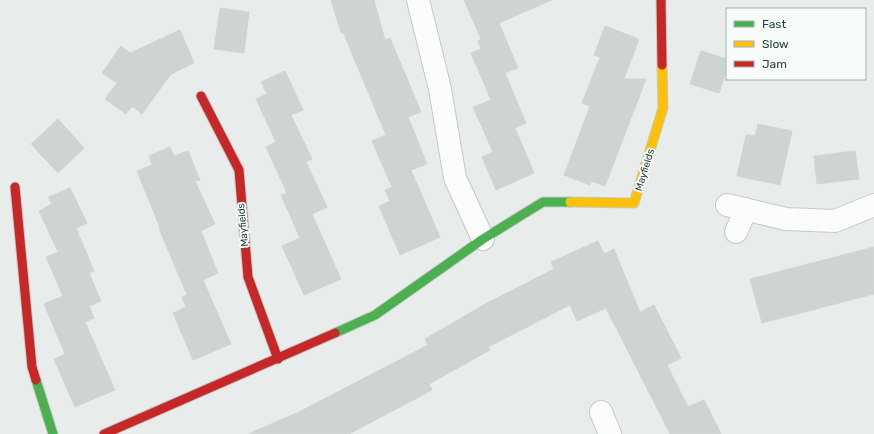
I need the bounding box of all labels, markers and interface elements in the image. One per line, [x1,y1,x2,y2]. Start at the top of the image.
legend [726,8,866,80]
text: Fast [762,17,786,31]
text: Slow [762,37,789,51]
text: Jam [762,57,787,71]
street label: Mayfields [633,147,657,193]
street label: Mayfields [235,203,251,247]

